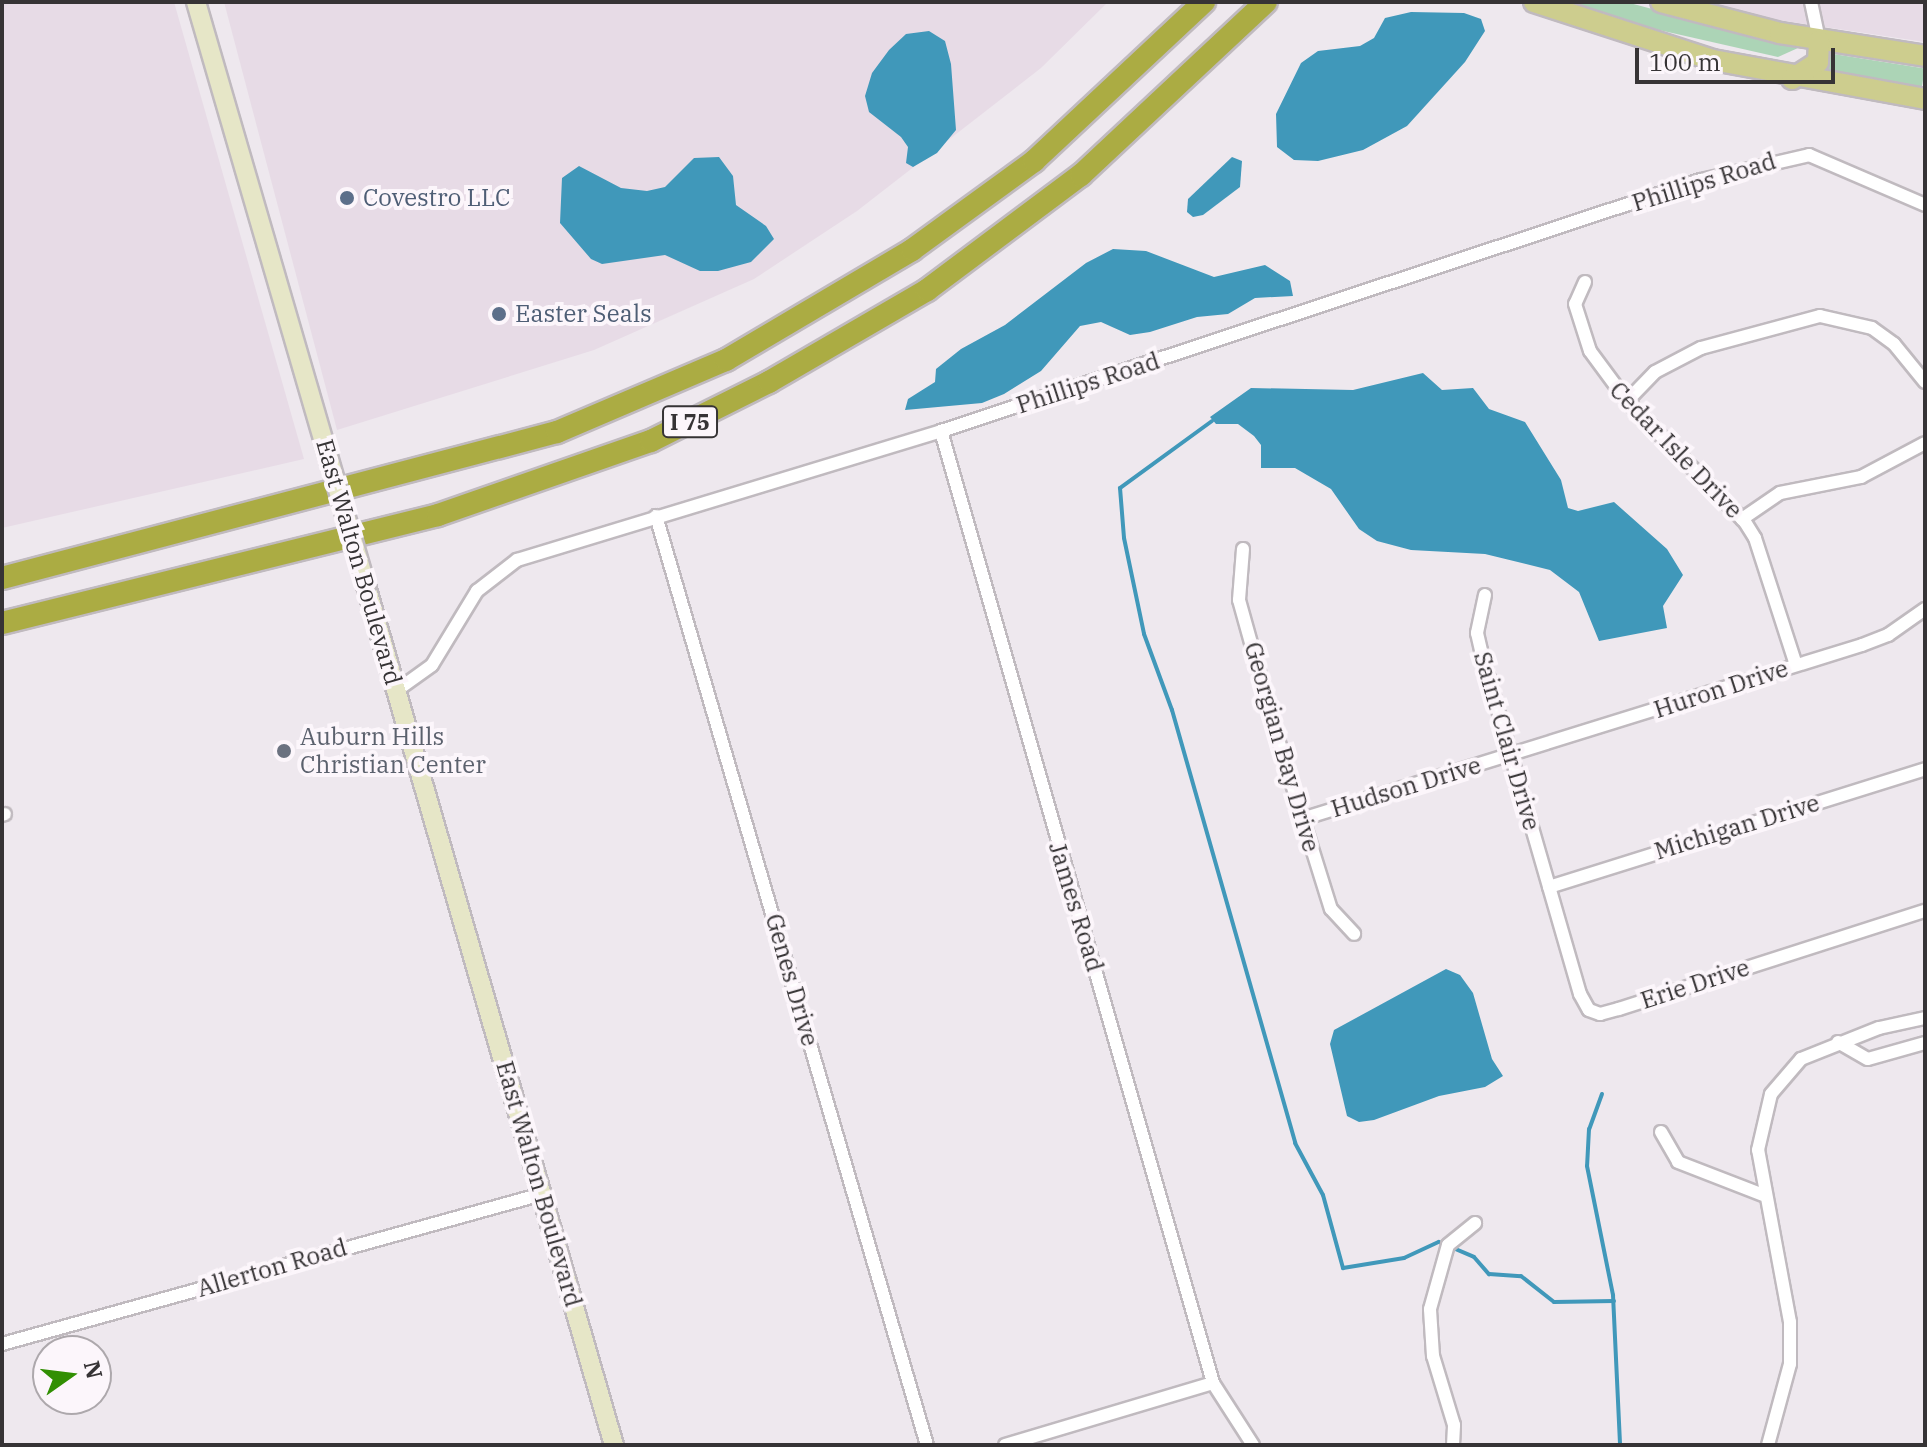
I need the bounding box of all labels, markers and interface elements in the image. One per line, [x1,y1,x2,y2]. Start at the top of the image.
scale bar [1639,32,1839,82]
text: 100 m [1649,46,1721,78]
street label: Phillips Road [1629,146,1779,218]
place label: Covestro LLC [363,184,511,212]
marker: Covestro LLC [338,189,356,207]
place label: Easter Seals [515,300,652,328]
marker: Easter Seals [490,305,508,323]
street label: Phillips Road [1013,346,1163,420]
street label: Cedar Isle Drive [1604,376,1748,524]
road number: I 75 [662,404,718,440]
street label: East Walton Boulevard [310,436,408,688]
street label: Georgian Bay Drive [1238,639,1326,855]
street label: Saint Clair Drive [1468,648,1546,834]
street label: Huron Drive [1650,654,1792,724]
place label: Auburn Hills Christian Center [300,723,486,779]
marker: Auburn Hills Christian Center [275,742,293,760]
street label: Hudson Drive [1328,751,1484,823]
street label: Michigan Drive [1651,788,1823,866]
street label: James Road [1043,839,1109,975]
street label: Genes Drive [759,911,825,1049]
street label: Erie Drive [1637,953,1753,1015]
street label: East Walton Boulevard [490,1058,588,1310]
street label: Allerton Road [194,1233,350,1303]
north arrow [32,1335,112,1415]
text: N [78,1358,110,1382]

